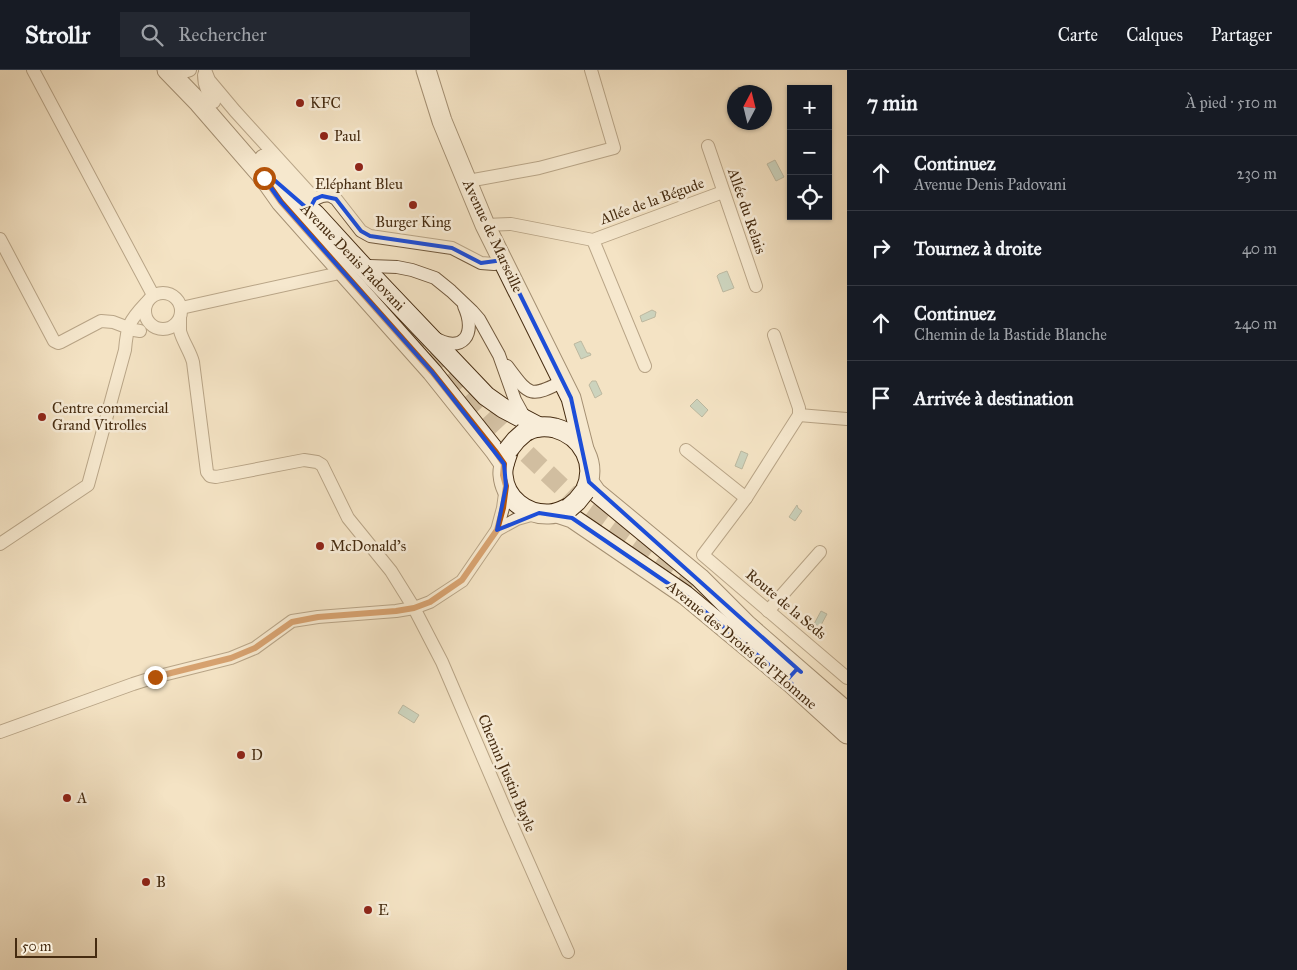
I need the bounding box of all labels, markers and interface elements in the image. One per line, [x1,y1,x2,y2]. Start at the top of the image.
search box [120,12,470,57]
text: Strollr [25,20,90,50]
icon: search [138,21,166,49]
text: Rechercher [178,23,267,46]
text: Carte [1058,24,1098,46]
text: Calques [1126,24,1183,46]
text: Partager [1211,24,1272,46]
north arrow [727,85,772,130]
map controls [787,85,832,220]
button: + [787,85,832,130]
text: 7 min [867,90,918,116]
text: À pied · 510 m [1185,93,1277,112]
place label: KFC [310,94,341,112]
marker: KFC [294,97,306,109]
place label: Paul [334,127,362,145]
marker: Paul [318,130,330,142]
button: − [787,130,832,175]
text: Continuez [914,152,996,175]
icon: ahead [867,159,895,187]
marker: Eléphant Bleu [353,161,365,173]
text: 230 m [1237,164,1277,183]
street label: Allée du Relais [724,165,770,256]
route start [253,167,276,190]
street label: Allée de la Bégude [596,174,707,229]
place label: Eléphant Bleu [315,175,403,193]
button: locate [787,175,832,220]
text: Avenue Denis Padovani [914,175,1066,194]
street label: Avenue de Marseille [458,176,527,295]
street label: Avenue Denis Padovani [296,199,409,315]
marker: Burger King [407,199,419,211]
place label: Burger King [375,213,452,231]
icon: right [867,234,895,262]
text: Tournez à droite [914,237,1042,260]
text: 40 m [1242,239,1277,258]
text: Continuez [914,302,996,325]
icon: ahead [867,309,895,337]
text: 240 m [1234,314,1277,333]
text: Chemin de la Bastide Blanche [914,325,1107,344]
icon: arrive [867,384,895,412]
text: Arrivée à destination [914,387,1073,410]
place label: Centre commercial Grand Vitrolles [52,399,170,434]
marker: Centre commercial Grand Vitrolles [36,411,48,423]
place label: McDonald's [330,537,406,555]
marker: McDonald's [314,540,326,552]
street label: Route de la Seds [742,565,830,643]
street label: Avenue des Droits de l'Homme [662,576,821,713]
route end [144,666,167,689]
street label: Chemin Justin Bayle [473,711,540,835]
place label: D [251,746,263,764]
marker: D [235,749,247,761]
place label: A [76,789,87,807]
marker: A [61,792,73,804]
place label: B [156,873,166,891]
marker: B [140,876,152,888]
place label: E [378,901,389,919]
marker: E [362,904,374,916]
scale bar [15,935,98,958]
text: 50 m [22,938,51,955]

